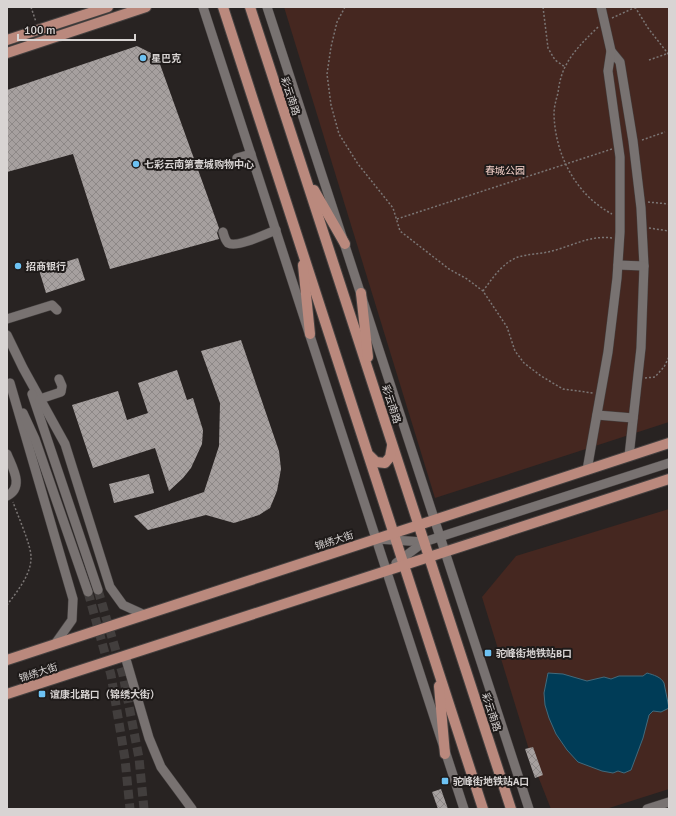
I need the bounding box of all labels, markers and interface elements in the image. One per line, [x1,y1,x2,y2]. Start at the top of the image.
scale bar [18,16,135,42]
text: 100 m [24,23,56,38]
marker: 星巴克 [138,53,148,63]
place label: 星巴克 [151,53,181,65]
street label: 彩云南路 [278,75,302,117]
place label: 七彩云南第壹城购物中心 [144,158,254,171]
marker: 七彩云南第壹城购物中心 [131,159,141,169]
park label: 春城公园 [485,165,525,177]
marker: 招商银行 [13,261,23,271]
place label: 招商银行 [25,261,66,273]
street label: 彩云南路 [379,383,403,425]
street label: 锦绣大街 [313,529,355,553]
marker: 驼峰街地铁站B口 [483,648,493,658]
place label: 驼峰街地铁站B口 [496,648,572,660]
street label: 锦绣大街 [17,661,59,685]
place label: 谊康北路口（锦绣大街） [50,688,160,701]
marker: 谊康北路口（锦绣大街） [37,689,47,699]
street label: 彩云南路 [479,691,503,733]
marker: 驼峰街地铁站A口 [440,776,450,786]
place label: 驼峰街地铁站A口 [453,776,529,788]

